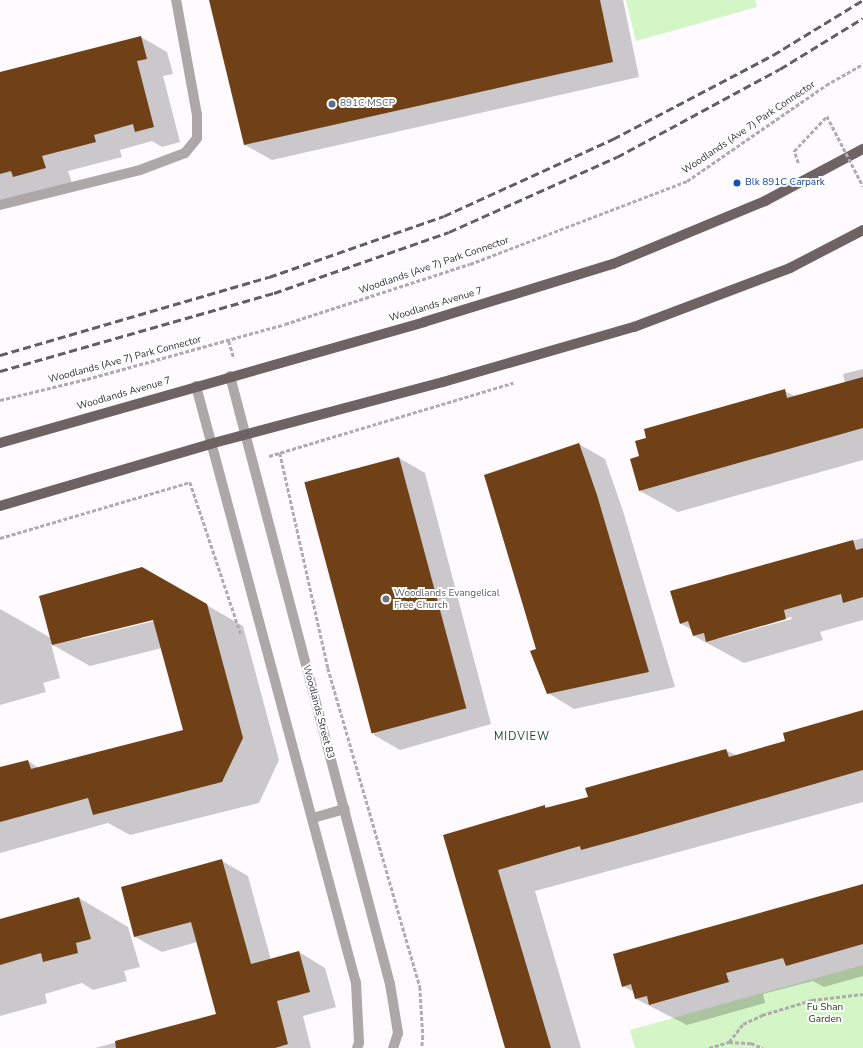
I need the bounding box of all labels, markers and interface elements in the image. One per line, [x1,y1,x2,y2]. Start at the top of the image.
street label: Woodlands (Ave 7) Park Connector [680,79,818,177]
place label: 891C MSCP [340,98,395,110]
marker: 891C MSCP [327,99,337,109]
place label: Blk 891C Carpark [745,177,825,189]
marker: Blk 891C Carpark [732,178,742,188]
street label: Woodlands (Ave 7) Park Connector [357,235,511,297]
street label: Woodlands Avenue 7 [388,285,484,325]
street label: Woodlands (Ave 7) Park Connector [47,334,203,386]
street label: Woodlands Avenue 7 [76,375,172,413]
place label: Woodlands Evangelical Free Church [394,587,500,610]
marker: Woodlands Evangelical Free Church [381,594,391,604]
street label: Woodlands Street 83 [300,664,336,760]
district label: MIDVIEW [494,730,550,744]
park label: Fu Shan Garden [807,1001,843,1024]

